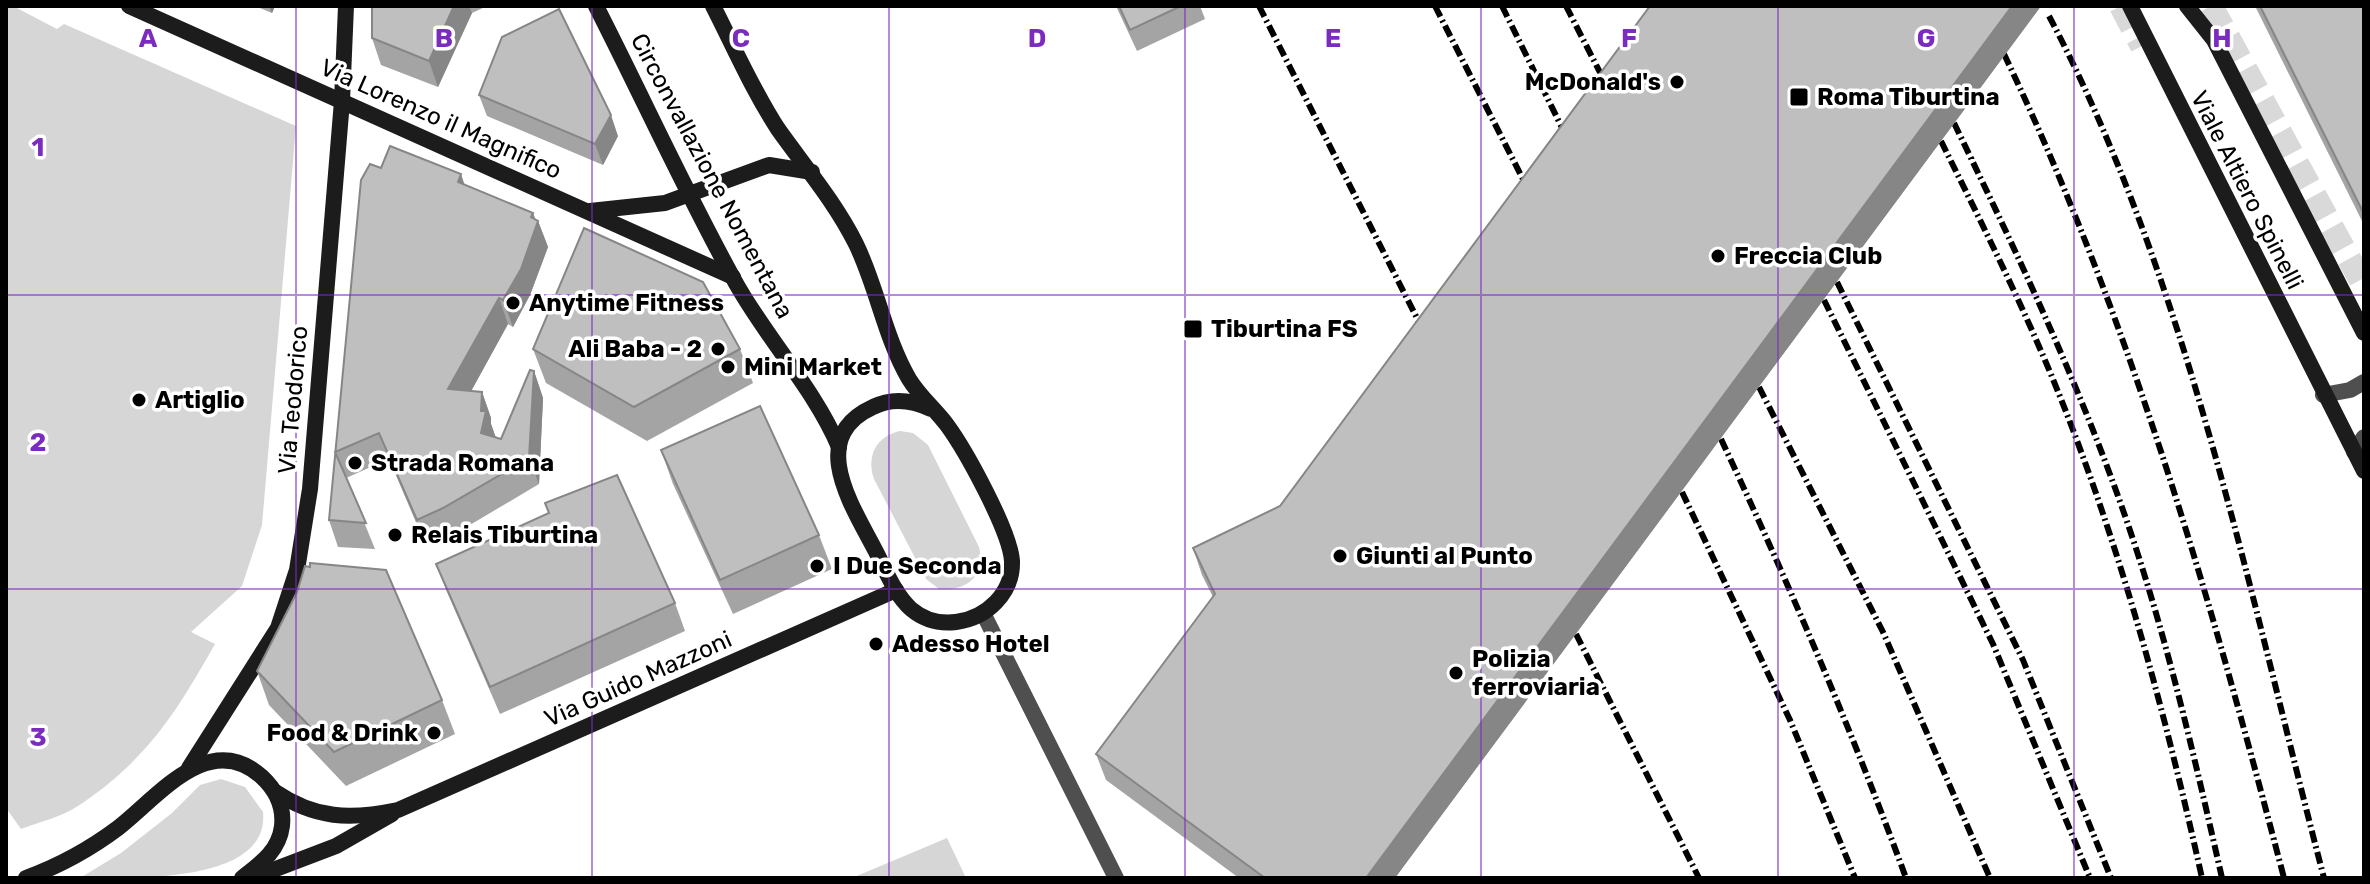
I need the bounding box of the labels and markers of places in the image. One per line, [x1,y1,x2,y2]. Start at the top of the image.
place label: McDonald's [1525,68,1661,96]
marker: McDonald's [1668,73,1686,91]
place label: Roma Tiburtina [1817,83,2000,111]
marker: Roma Tiburtina [1788,86,1810,108]
place label: Freccia Club [1734,242,1882,270]
marker: Freccia Club [1709,247,1727,265]
place label: Anytime Fitness [529,289,724,317]
marker: Anytime Fitness [504,294,522,312]
place label: Tiburtina FS [1211,315,1358,343]
marker: Tiburtina FS [1182,318,1204,340]
place label: Ali Baba - 2 [568,335,702,363]
marker: Ali Baba - 2 [709,340,727,358]
place label: Mini Market [744,353,882,381]
marker: Mini Market [719,358,737,376]
place label: Artiglio [155,386,245,414]
marker: Artiglio [130,391,148,409]
place label: Strada Romana [371,449,554,477]
marker: Strada Romana [346,454,364,472]
place label: Relais Tiburtina [411,521,598,549]
marker: Relais Tiburtina [386,526,404,544]
place label: Giunti al Punto [1356,542,1533,570]
marker: Giunti al Punto [1331,547,1349,565]
place label: I Due Seconda [833,552,1002,580]
marker: I Due Seconda [808,557,826,575]
place label: Adesso Hotel [892,630,1050,658]
marker: Adesso Hotel [867,635,885,653]
place label: Polizia ferroviaria [1472,645,1600,701]
marker: Polizia ferroviaria [1447,664,1465,682]
place label: Food & Drink [266,719,418,747]
marker: Food & Drink [425,724,443,742]

